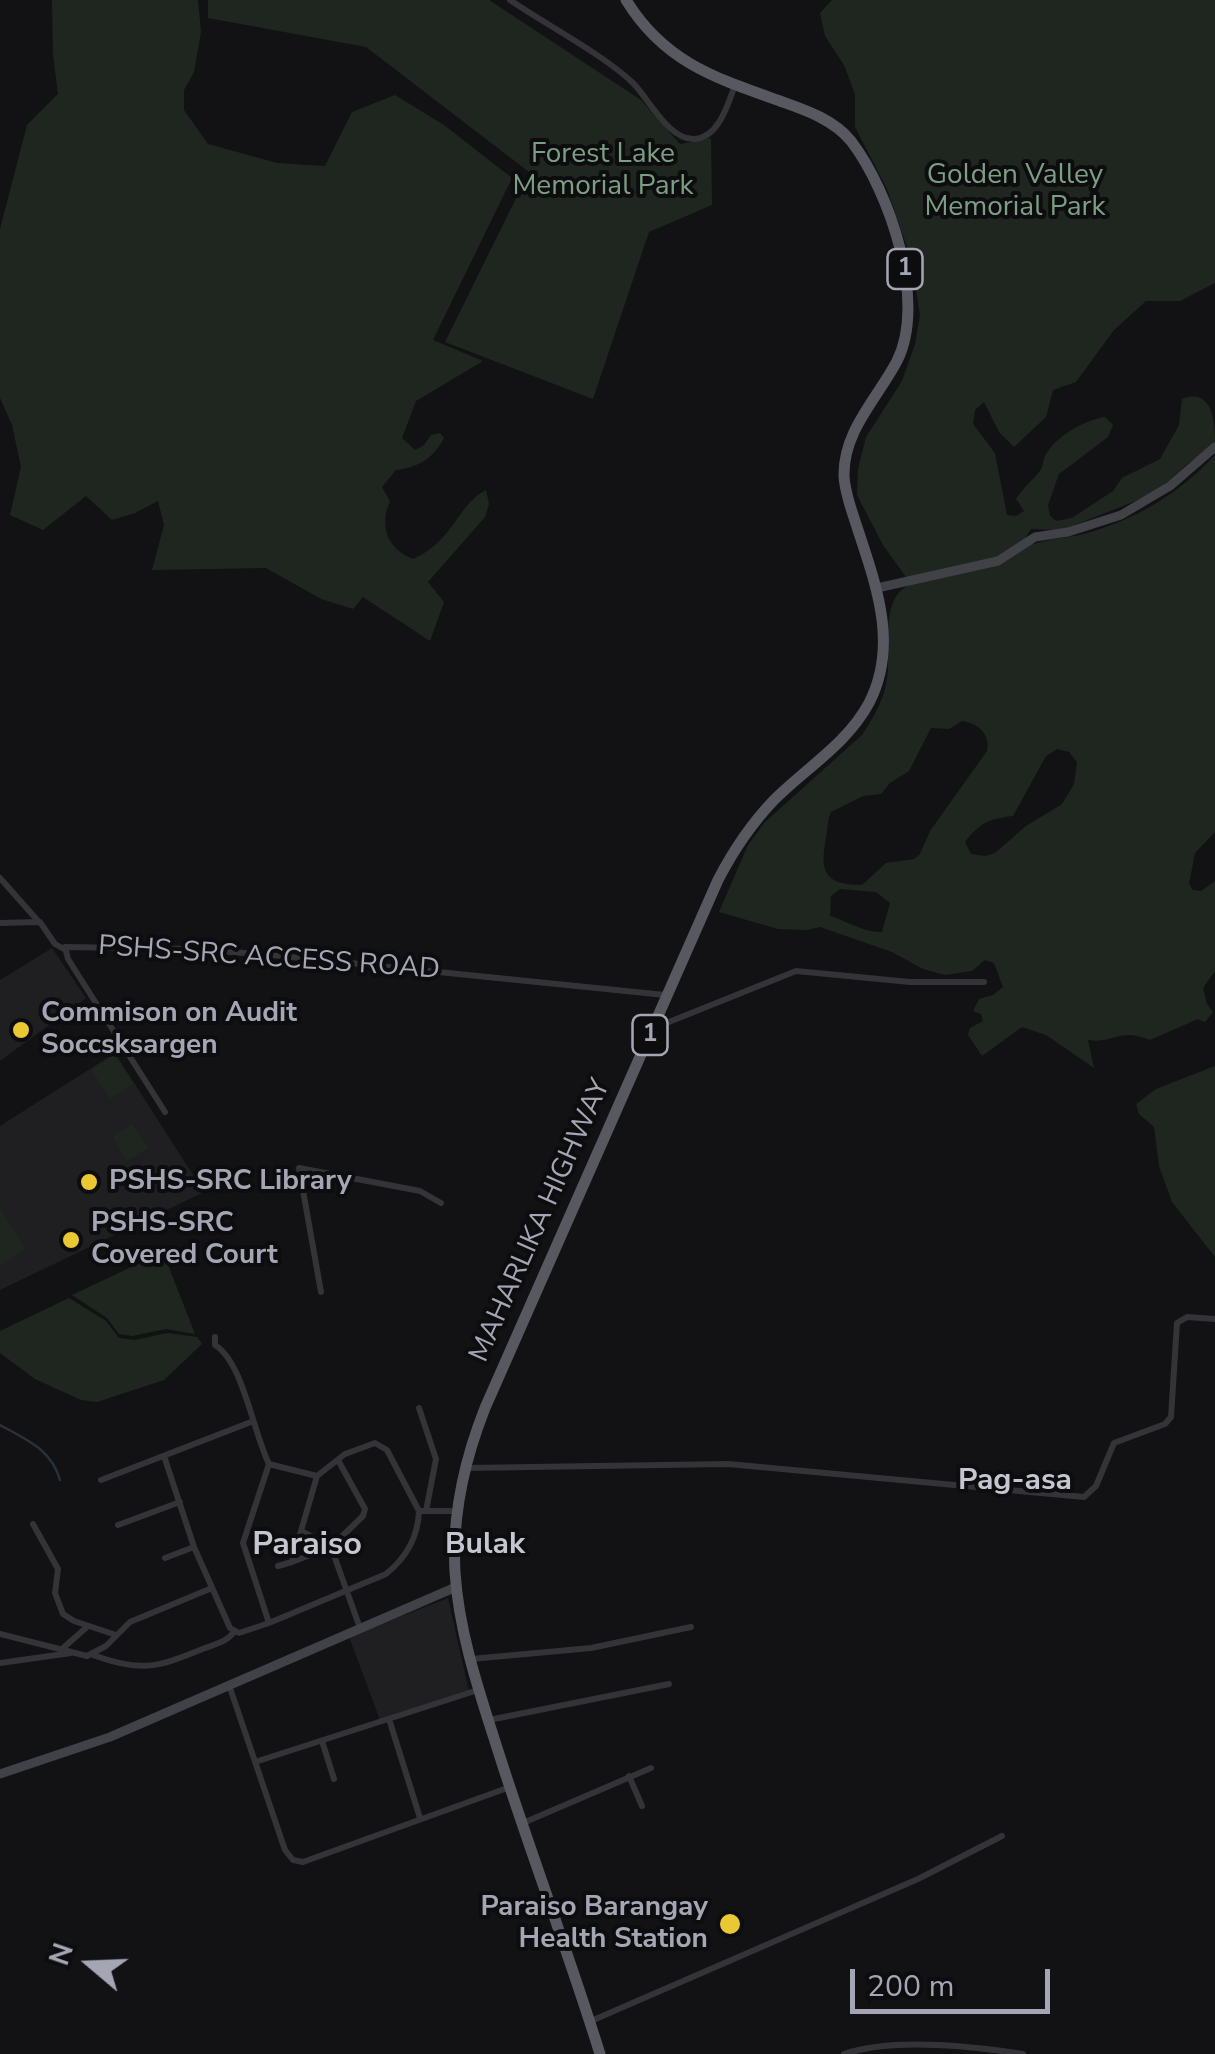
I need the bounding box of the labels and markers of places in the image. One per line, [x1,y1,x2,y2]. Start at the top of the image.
place label: Commison on Audit Soccsksargen [41,997,297,1063]
marker: Commison on Audit Soccsksargen [10,1019,32,1041]
place label: PSHS-SRC Library [109,1165,352,1199]
marker: PSHS-SRC Library [78,1171,100,1193]
place label: PSHS-SRC Covered Court [91,1207,278,1273]
marker: PSHS-SRC Covered Court [60,1229,82,1251]
place label: Paraiso Barangay Health Station [481,1891,708,1957]
marker: Paraiso Barangay Health Station [717,1911,743,1937]

